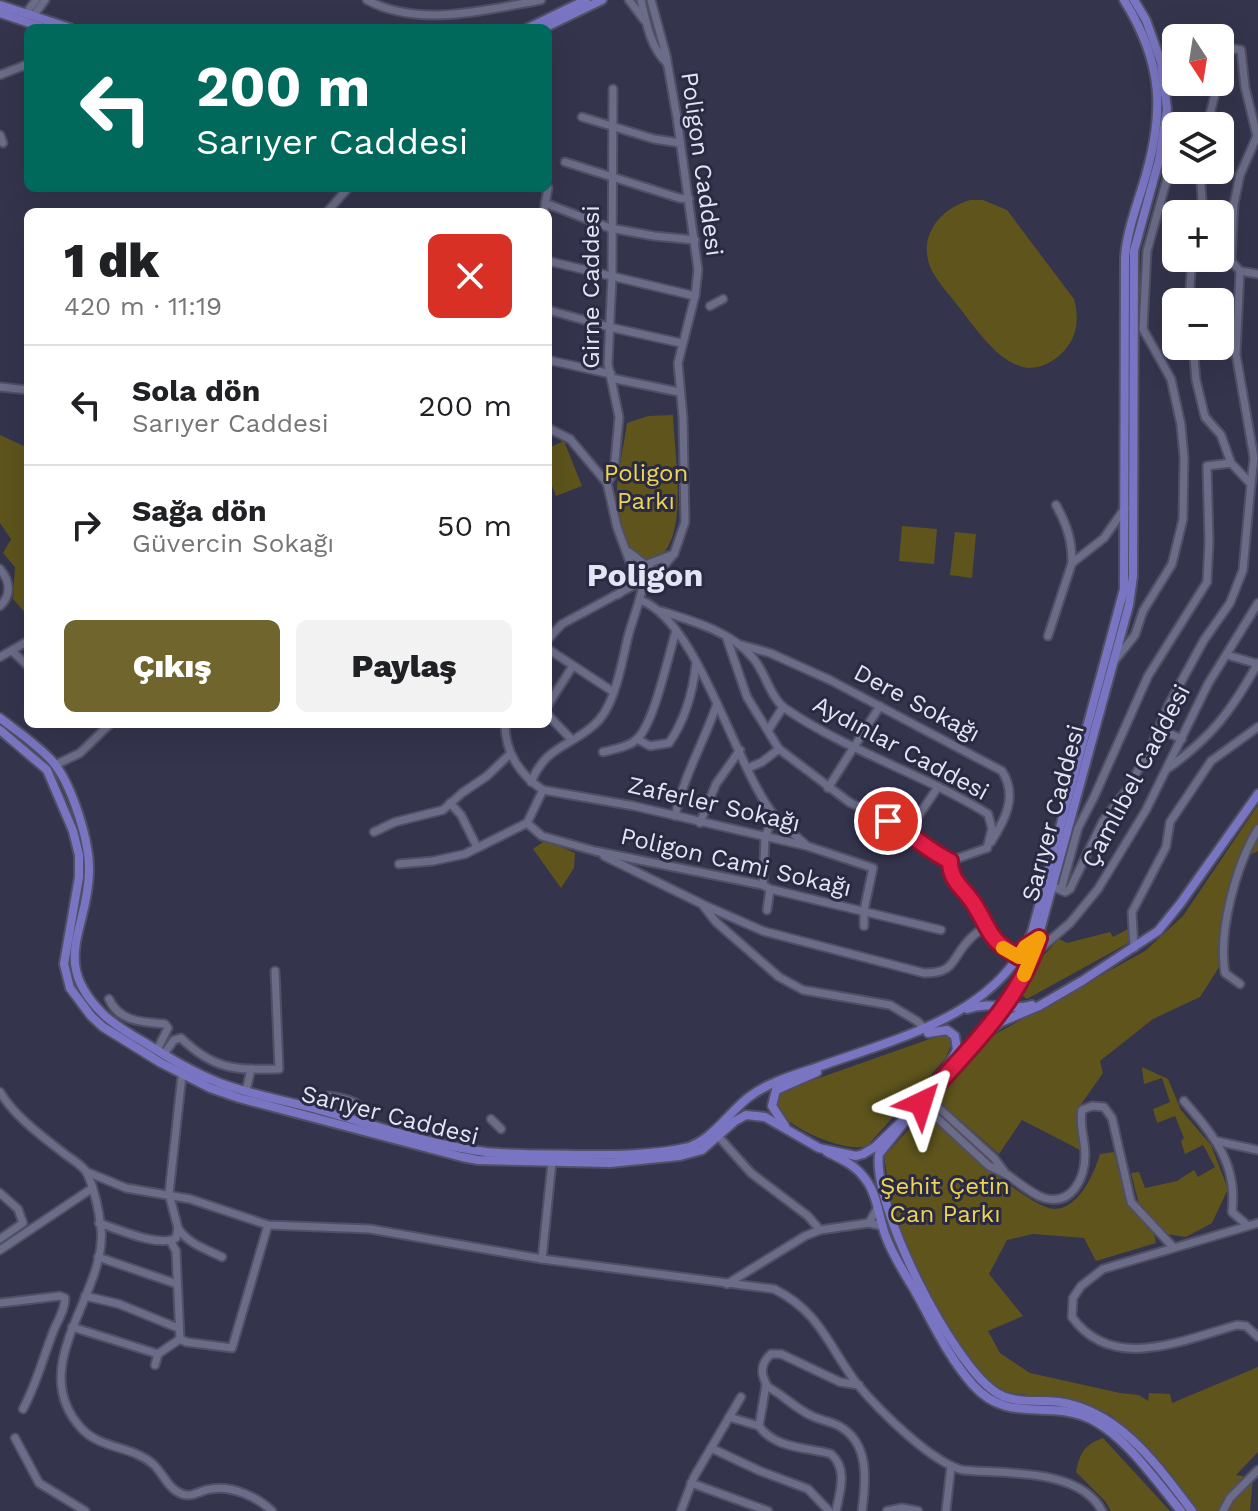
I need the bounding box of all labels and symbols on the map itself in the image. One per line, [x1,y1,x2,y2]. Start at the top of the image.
north arrow [1162,24,1234,96]
street label: Poligon Caddesi [675,70,729,258]
street label: Girne Caddesi [577,205,605,369]
park label: Poligon Parkı [604,459,688,515]
district label: Poligon [587,556,703,594]
street label: Dere Sokağı [849,658,985,748]
street label: Çamlıbel Caddesi [1076,680,1196,872]
street label: Aydınlar Caddesi [808,690,994,806]
street label: Sarıyer Caddesi [1016,722,1090,904]
street label: Zaferler Sokağı [625,771,803,837]
pin [854,787,922,855]
street label: Poligon Cami Sokağı [618,822,854,902]
position arrow [879,1061,963,1145]
street label: Sarıyer Caddesi [299,1079,481,1151]
park label: Şehit Çetin Can Parkı [880,1172,1010,1228]

